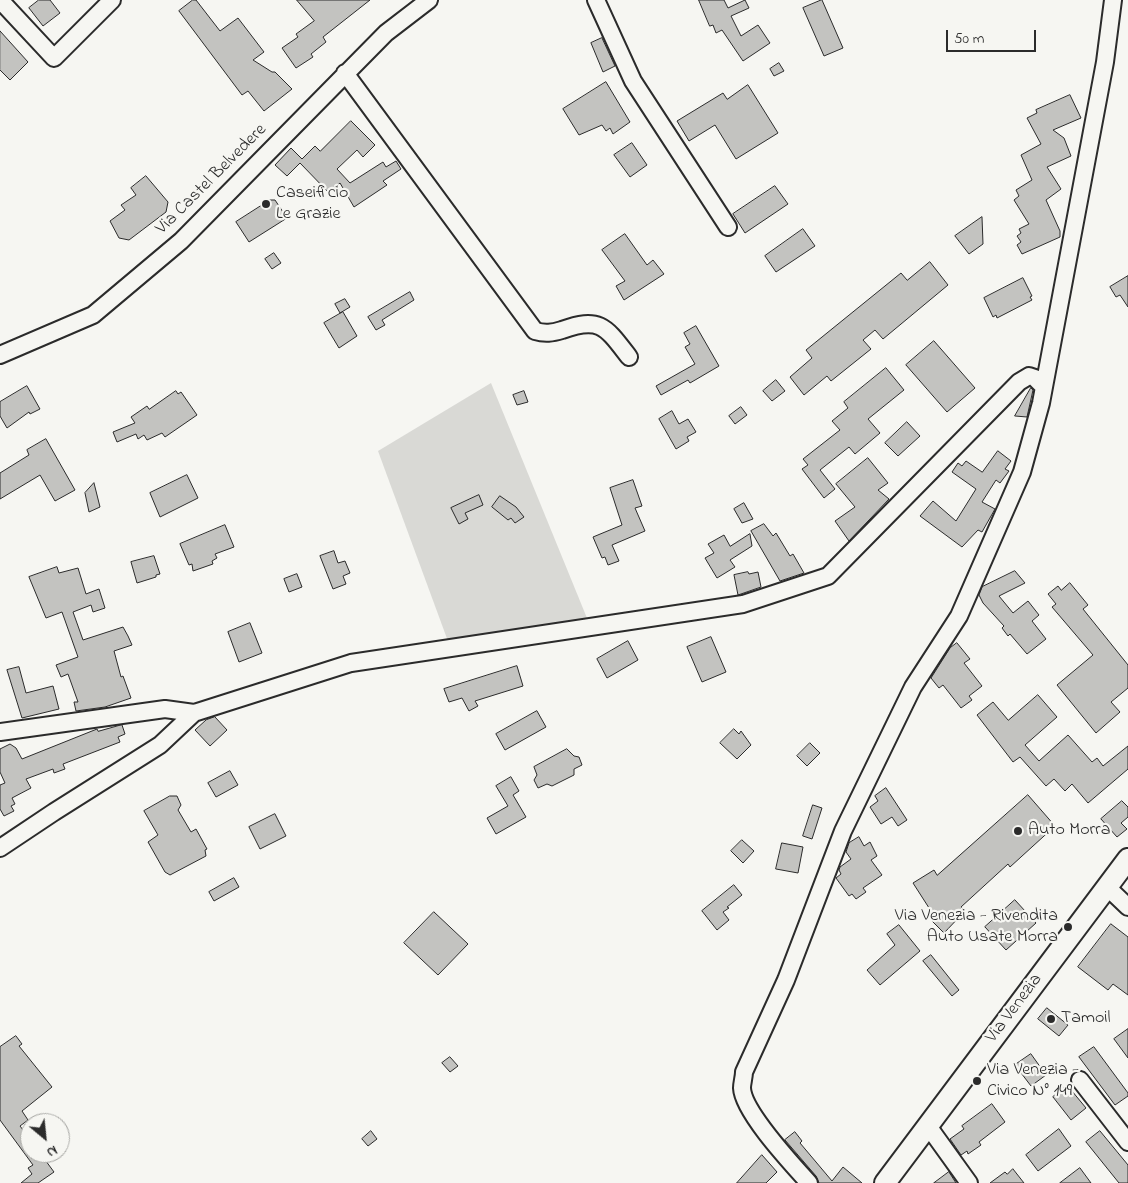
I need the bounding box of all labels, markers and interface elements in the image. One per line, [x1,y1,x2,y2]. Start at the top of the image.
scale bar [948,20,1038,52]
text: 50 m [954,28,984,50]
street label: Via Castel Belvedere [152,120,272,240]
place label: Caseificio Le Grazie [276,183,348,225]
marker: Caseificio Le Grazie [260,198,272,210]
place label: Auto Morra [1028,820,1110,842]
marker: Auto Morra [1012,825,1024,837]
place label: Via Venezia - Rivendita Auto Usate Morra [895,906,1058,949]
marker: Via Venezia - Rivendita Auto Usate Morra [1062,921,1074,933]
street label: Via Venezia [982,970,1048,1048]
place label: Tamoil [1061,1008,1111,1030]
marker: Tamoil [1045,1013,1057,1025]
place label: Via Venezia - Civico N° 149 [987,1060,1079,1102]
marker: Via Venezia - Civico N° 149 [971,1075,983,1087]
north arrow [20,1113,70,1163]
text: N [43,1139,61,1162]

